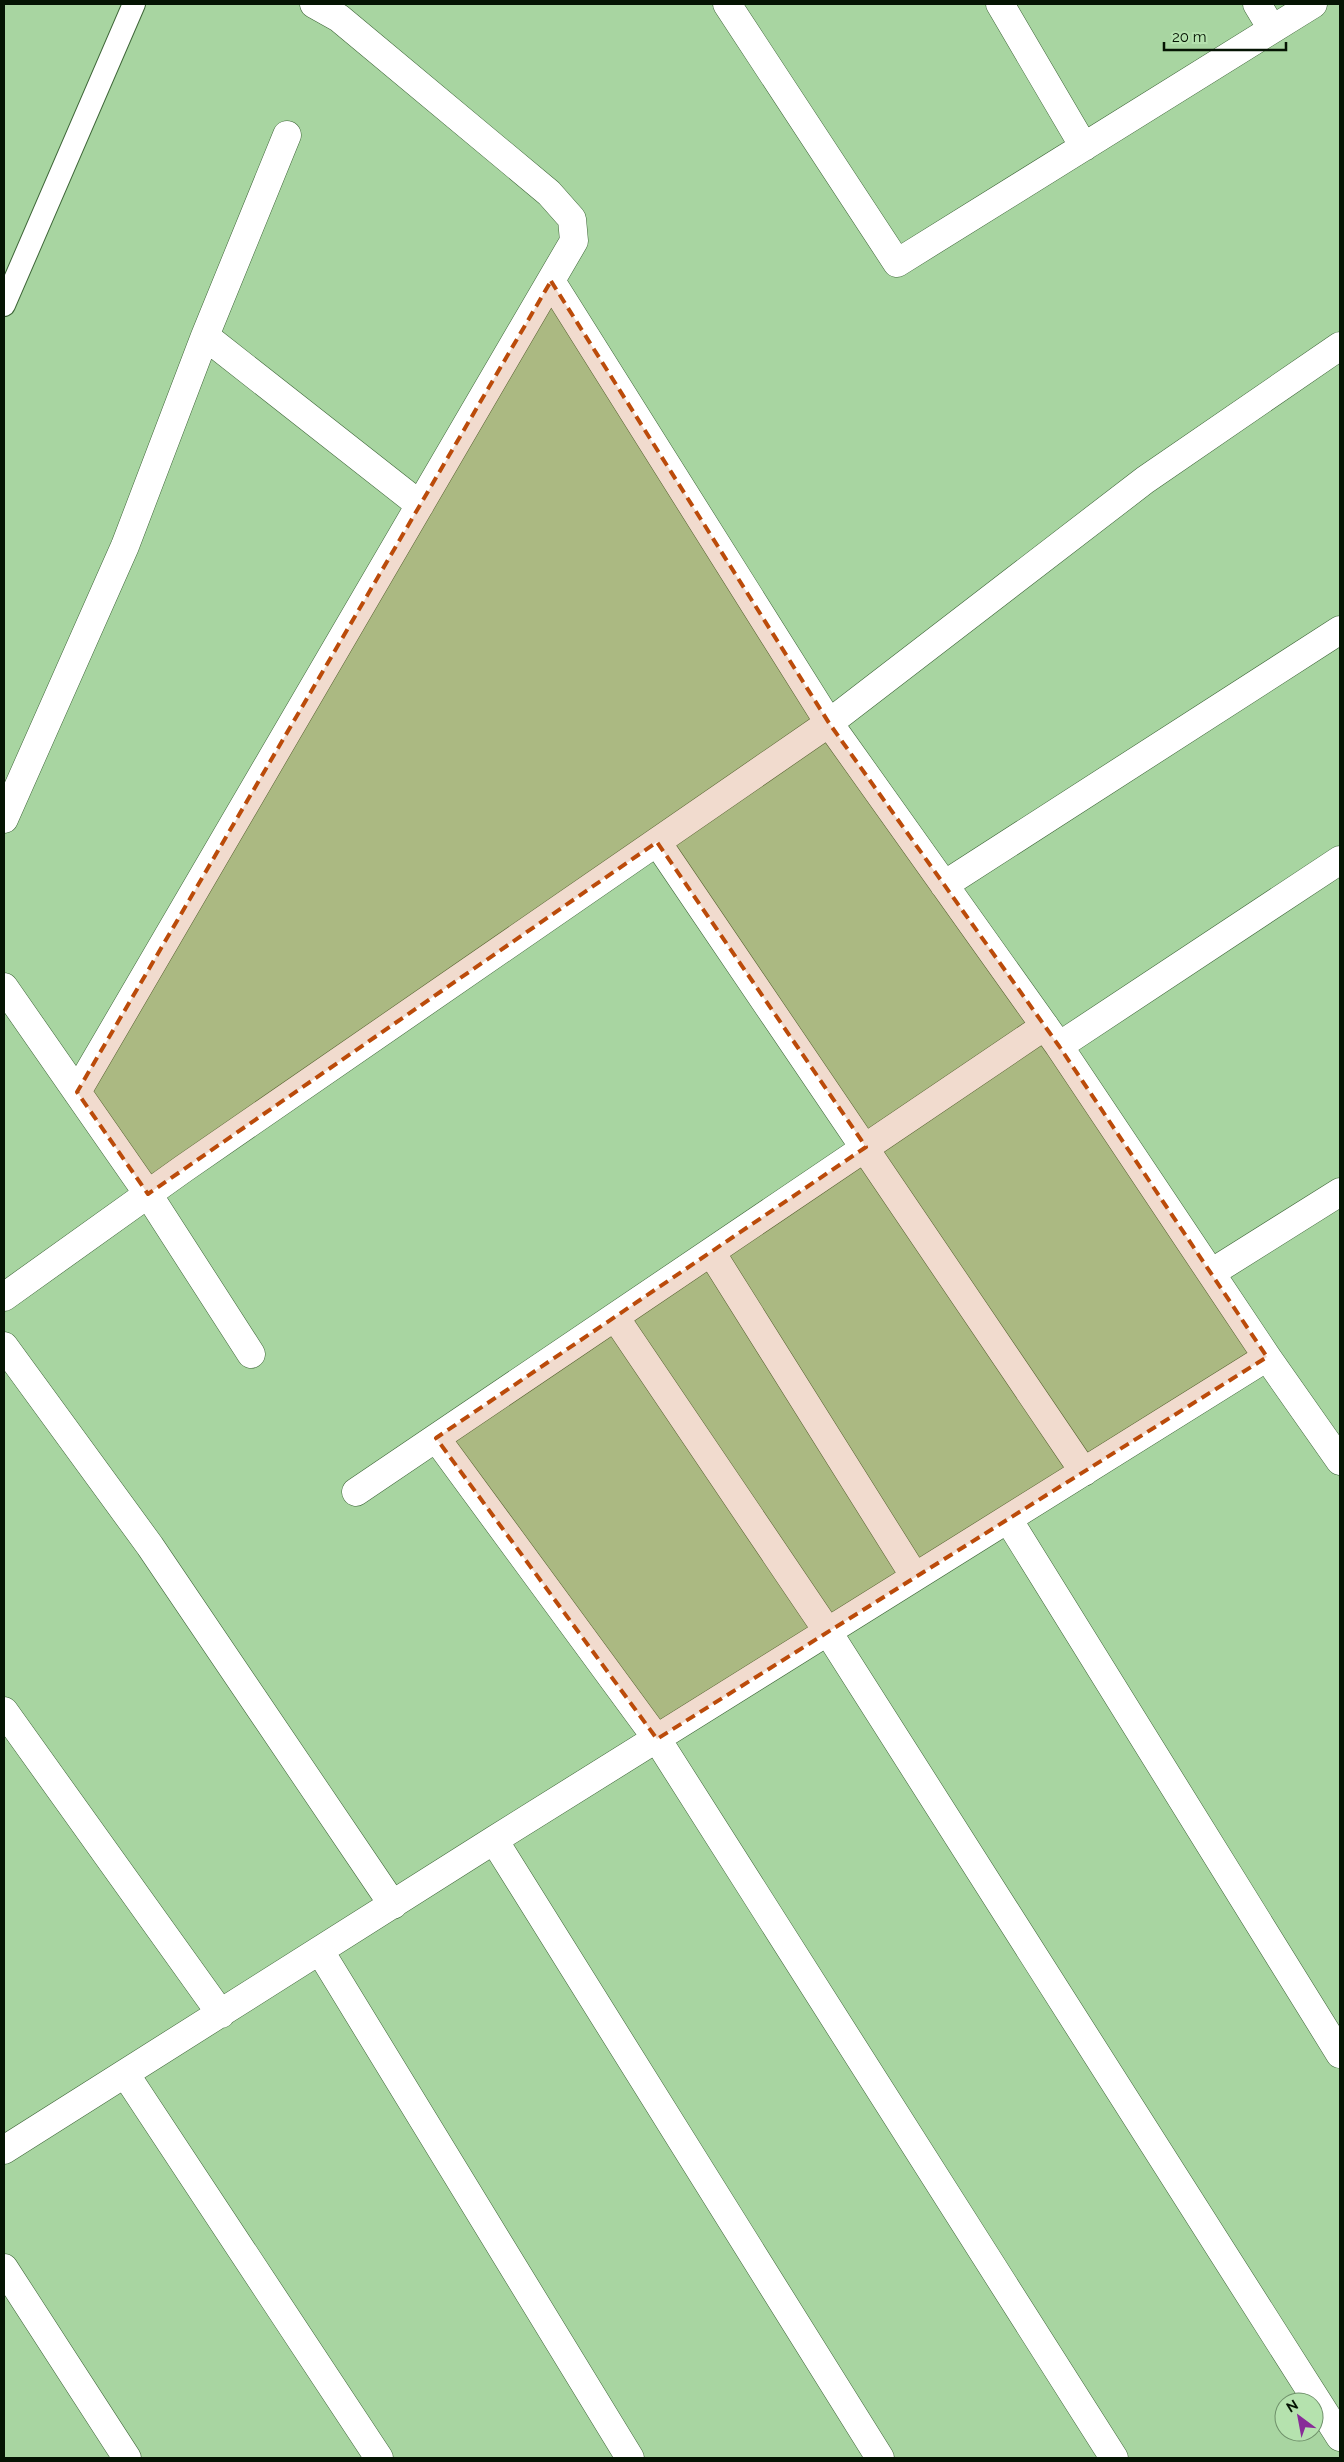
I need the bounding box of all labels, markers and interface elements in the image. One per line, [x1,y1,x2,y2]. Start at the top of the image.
scale bar [1164,20,1286,52]
text: 20 m [1172,28,1207,46]
north arrow [1274,2392,1324,2442]
text: N [1283,2396,1301,2416]

